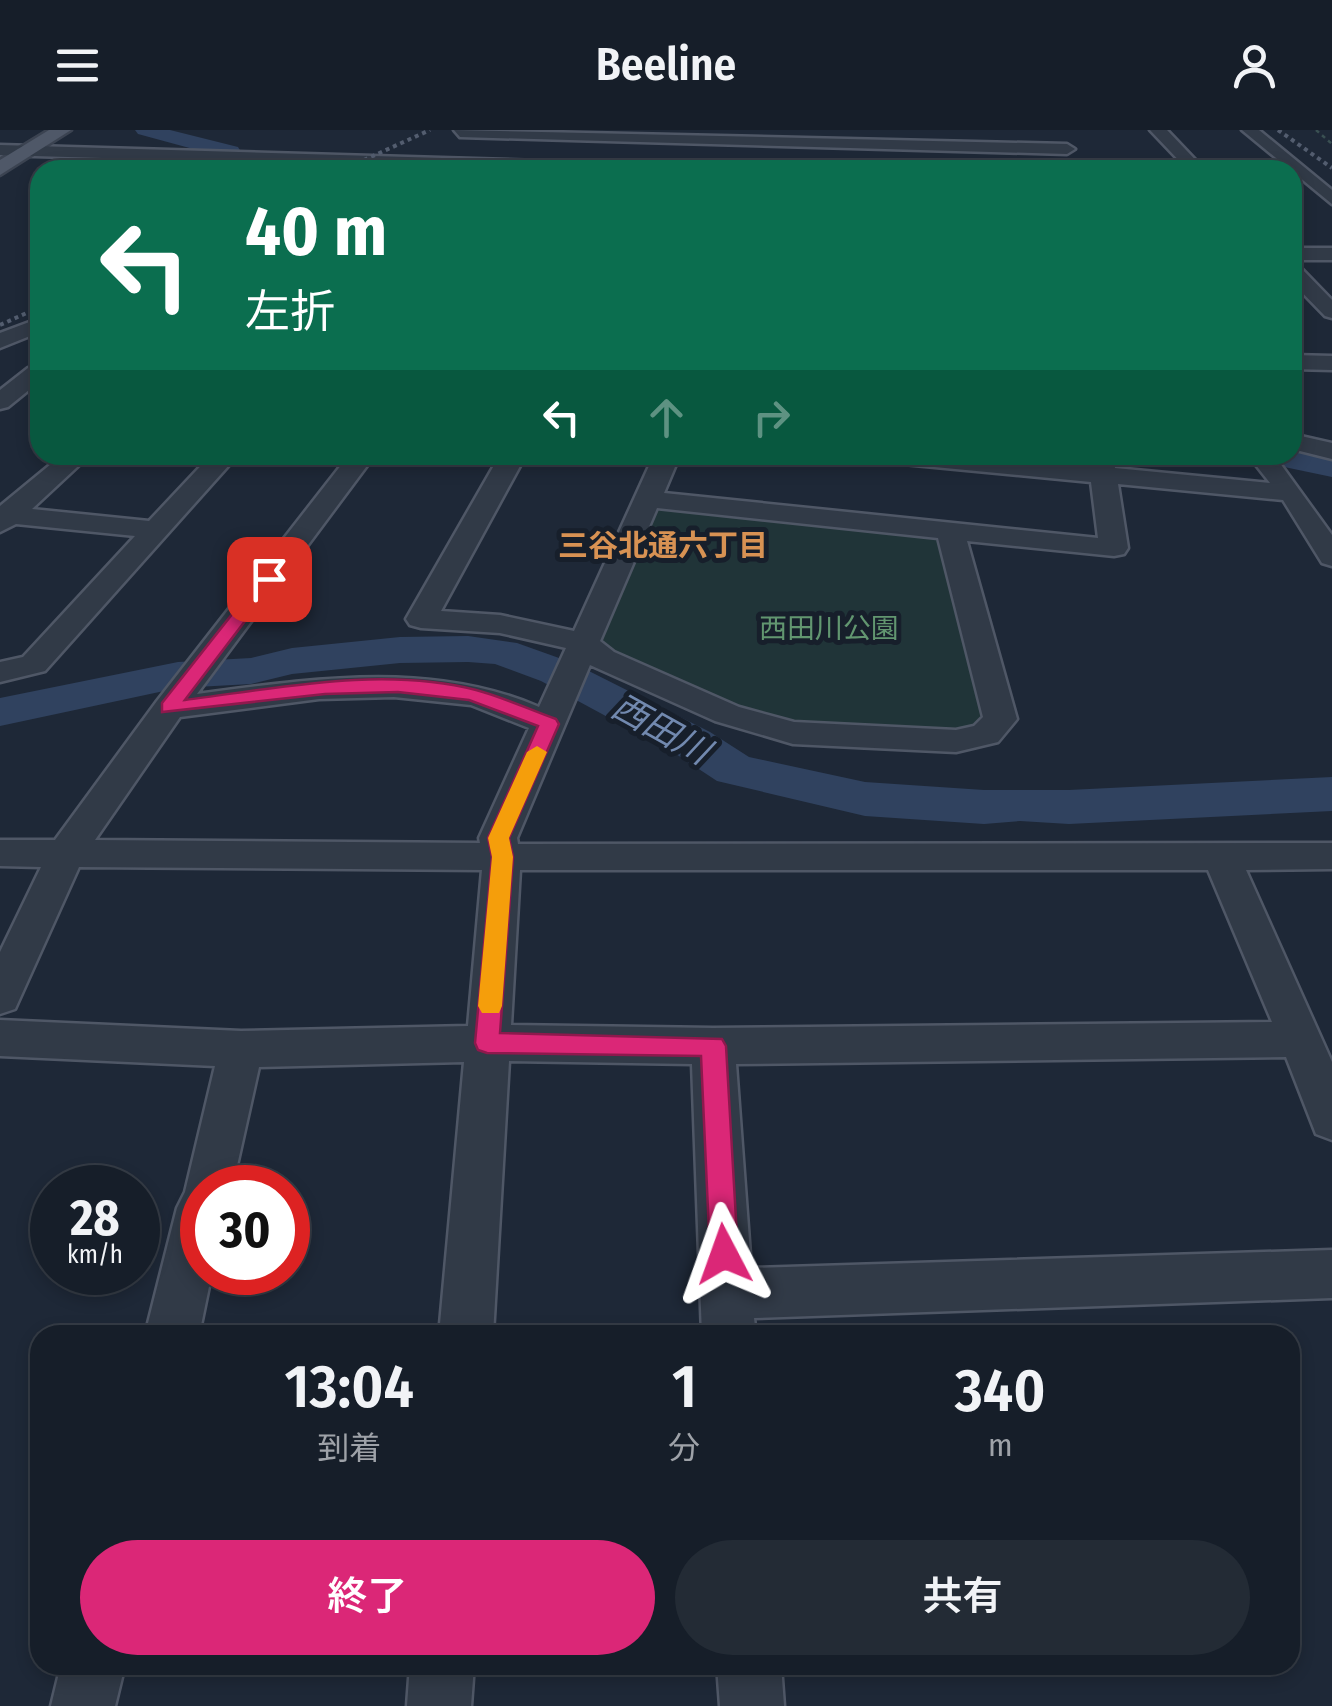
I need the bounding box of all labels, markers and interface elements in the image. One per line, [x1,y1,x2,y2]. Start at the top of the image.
icon: menu [50,38,105,93]
text: Beeline [596,38,736,92]
icon: person [1227,38,1282,93]
text: 40 m [245,190,387,274]
icon: left [80,200,210,330]
text: 左折 [245,285,335,339]
icon: left [534,390,589,445]
icon: ahead [639,390,694,445]
icon: right [744,390,799,445]
district label: 三谷北通六丁目 [558,528,768,564]
pin [227,537,312,622]
icon: arrive [242,552,297,607]
park label: 西田川公園 [759,612,899,645]
water label: 西田川 [605,685,721,775]
speed limit sign: 30 [180,1165,310,1295]
text: 28 [70,1188,120,1248]
position arrow [672,1202,776,1306]
text: km/h [67,1240,123,1270]
text: 13:04 [284,1351,414,1423]
text: 1 [672,1351,697,1423]
text: 340 [955,1355,1046,1427]
text: m [988,1426,1012,1464]
text: 到着 [317,1429,381,1467]
text: 分 [668,1429,700,1467]
button: 終了 [80,1540,655,1655]
button: 共有 [675,1540,1250,1655]

